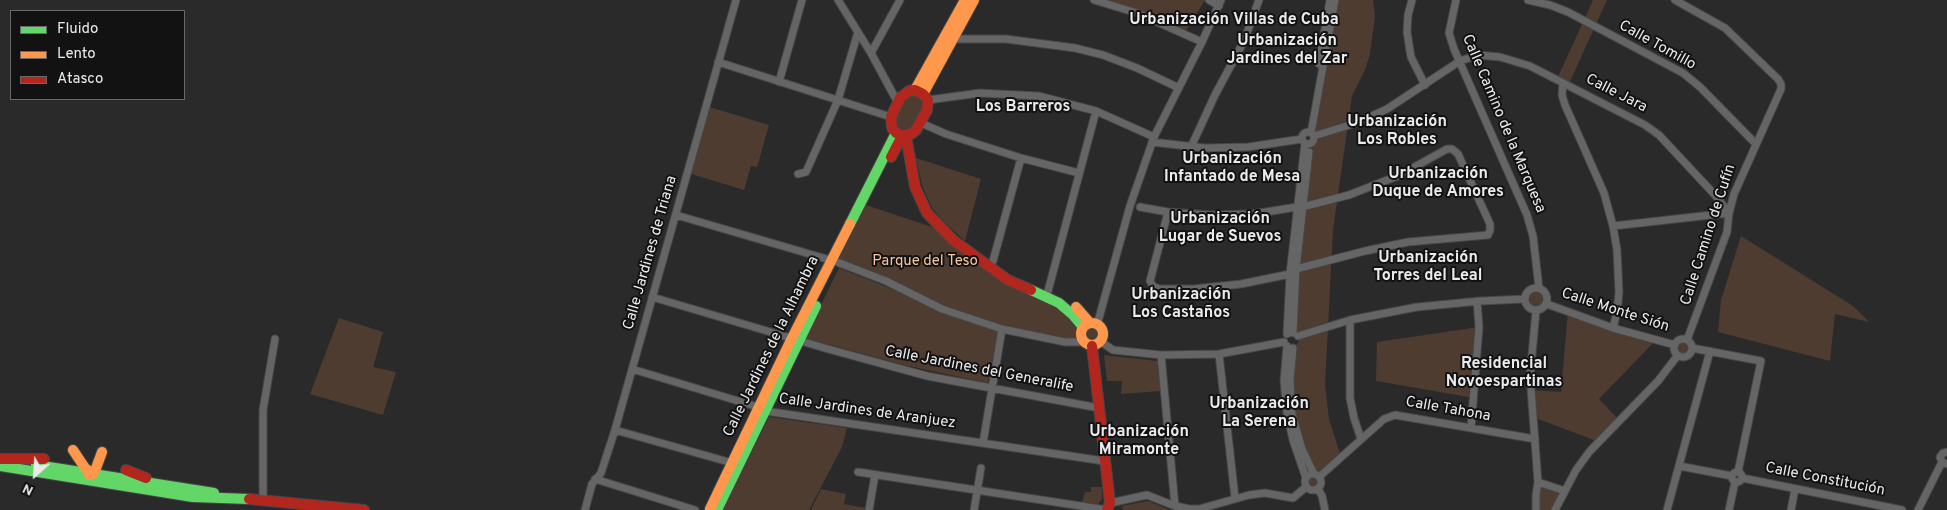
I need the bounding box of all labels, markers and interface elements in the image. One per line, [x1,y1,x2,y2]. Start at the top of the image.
legend [10,10,185,100]
district label: Urbanización Villas de Cuba [1129,11,1339,31]
street label: Calle Tomillo [1615,17,1699,75]
text: Fluido [57,20,98,39]
district label: Urbanización Jardines del Zar [1227,32,1347,70]
street label: Calle Camino de la Marquesa [1457,32,1549,216]
text: Lento [57,45,96,64]
text: Atasco [57,70,103,89]
street label: Calle Jara [1582,71,1650,117]
district label: Los Barreros [976,98,1070,118]
district label: Urbanización Los Robles [1347,113,1447,151]
district label: Urbanización Infantado de Mesa [1164,150,1300,188]
street label: Calle Camino de Cufín [1678,162,1740,308]
district label: Urbanización Duque de Amores [1372,165,1504,203]
street label: Calle Jardines de Triana [620,174,682,332]
district label: Urbanización Lugar de Suevos [1159,210,1281,248]
district label: Urbanización Torres del Leal [1374,249,1482,287]
park label: Parque del Teso [872,253,978,271]
street label: Calle Jardines de la Alhambra [720,254,824,440]
street label: Calle Monte Sión [1559,285,1671,337]
district label: Urbanización Los Castaños [1131,286,1231,324]
street label: Calle Jardines del Generalife [883,343,1075,397]
district label: Residencial Novoespartinas [1446,355,1562,393]
street label: Calle Jardines de Aranjuez [777,391,957,433]
street label: Calle Tahona [1404,394,1492,426]
district label: Urbanización La Serena [1209,395,1309,433]
district label: Urbanización Miramonte [1089,423,1189,461]
north arrow [10,450,60,500]
street label: Calle Constitución [1764,460,1886,500]
text: N [20,479,36,499]

